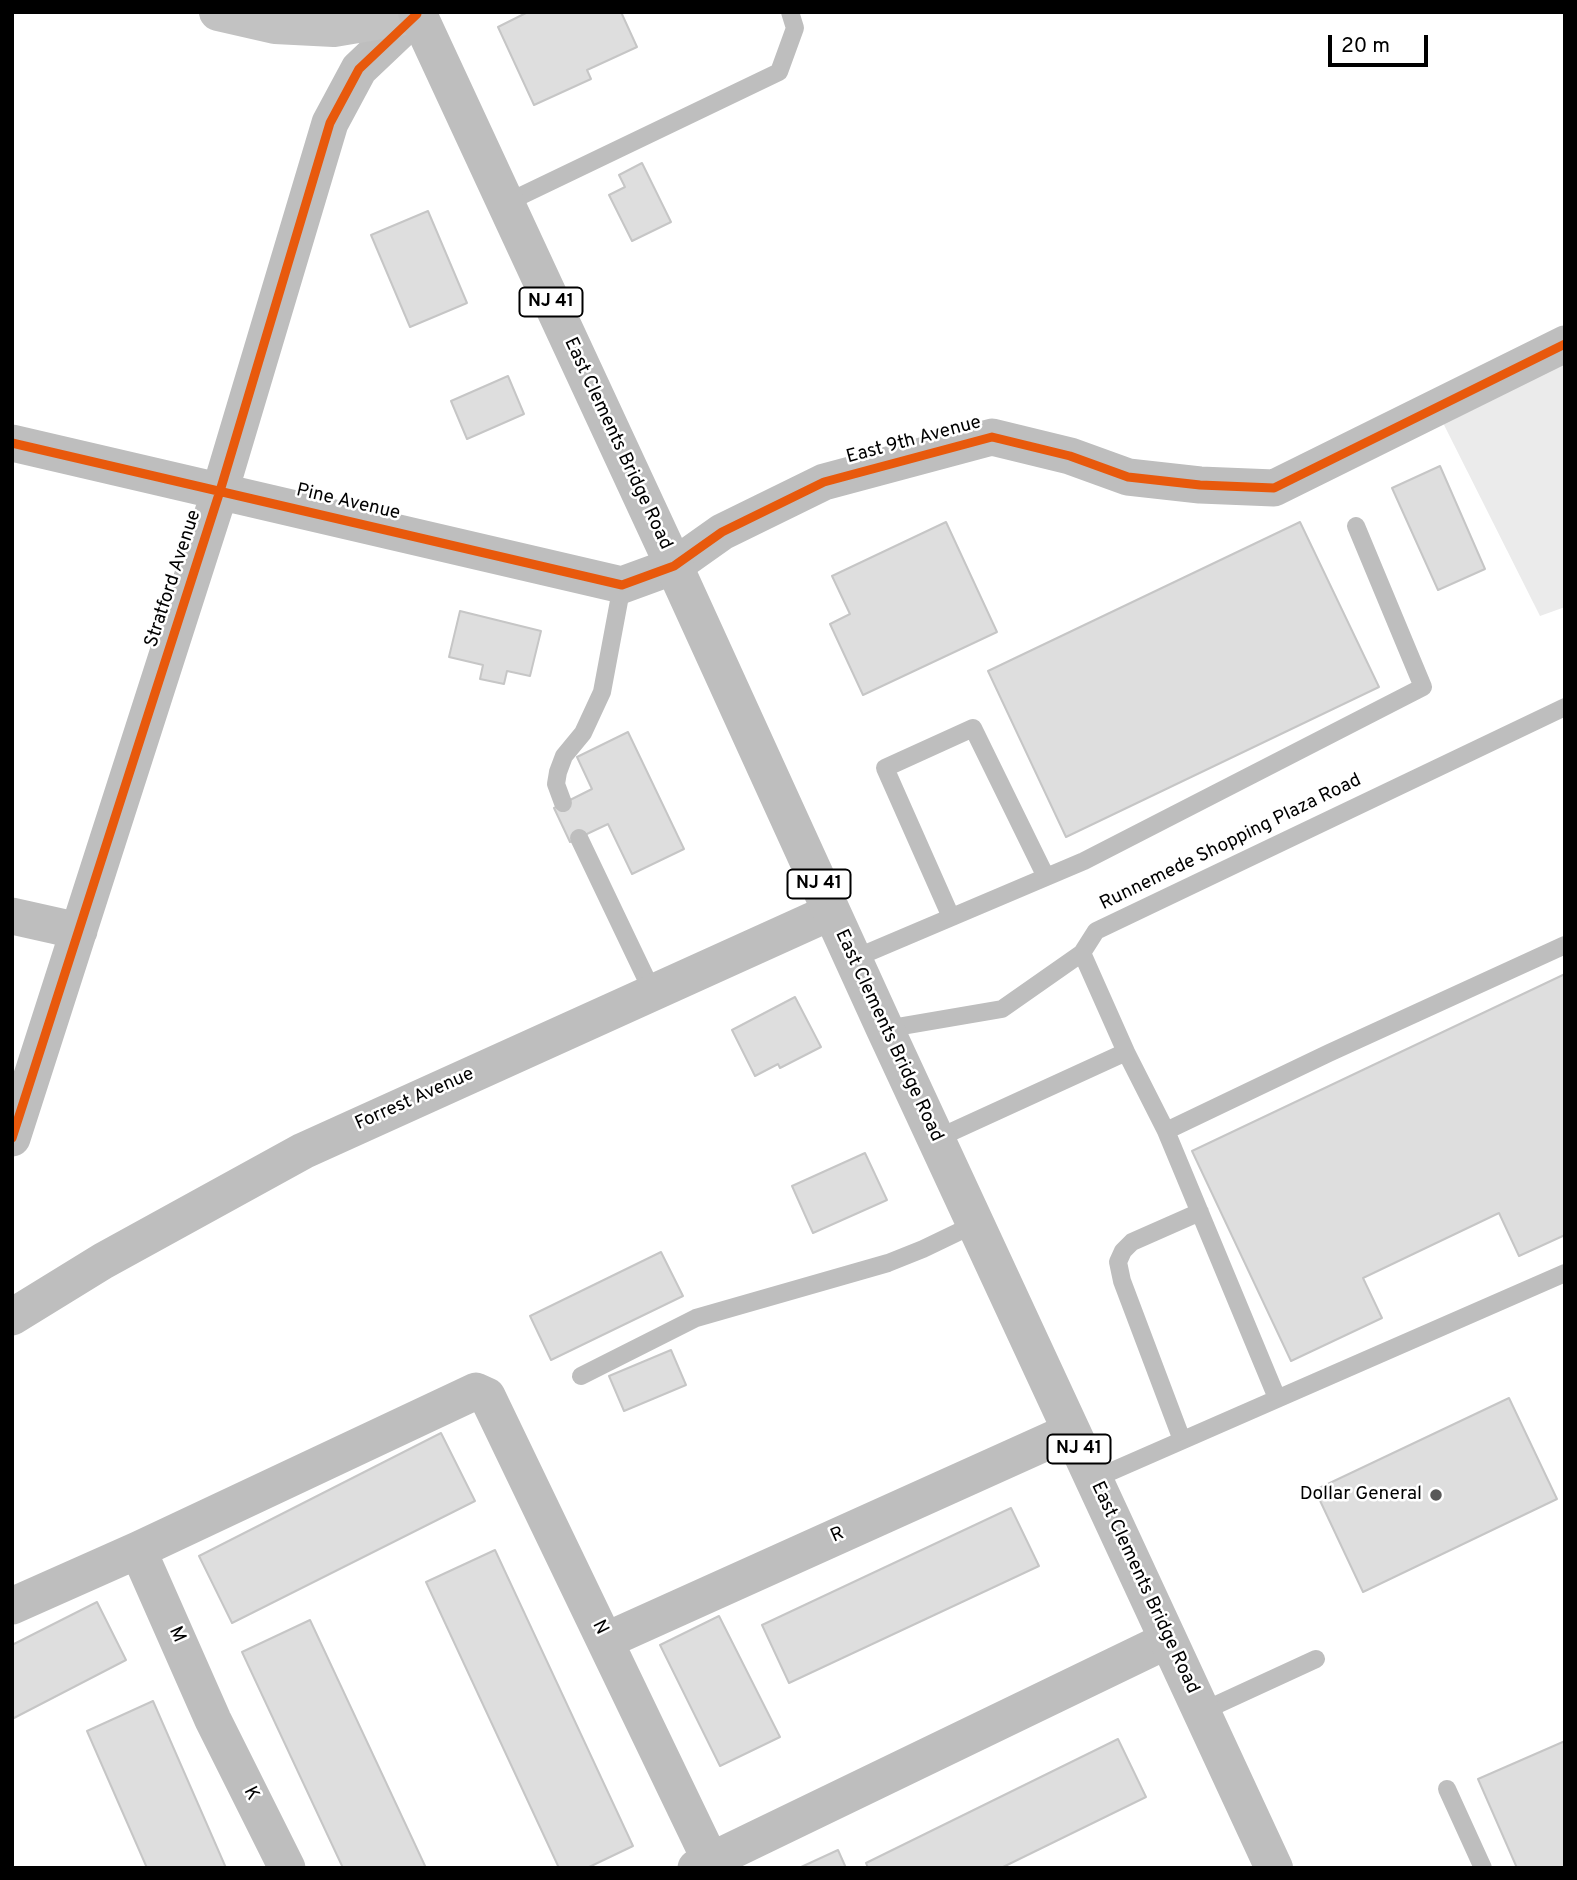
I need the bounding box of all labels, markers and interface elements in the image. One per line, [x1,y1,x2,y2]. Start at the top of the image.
scale bar [1332,21,1432,65]
text: 20 m [1341,33,1390,60]
road number: NJ 41 [520,288,582,316]
street label: East Clements Bridge Road [558,334,676,554]
street label: East 9th Avenue [844,412,984,470]
street label: Pine Avenue [294,480,402,526]
street label: Stratford Avenue [141,507,207,651]
street label: Runnemede Shopping Plaza Road [1097,770,1365,916]
road number: NJ 41 [788,870,850,898]
street label: East Clements Bridge Road [829,926,947,1146]
street label: Forrest Avenue [352,1064,478,1136]
road number: NJ 41 [1048,1434,1110,1464]
street label: East Clements Bridge Road [1085,1478,1203,1698]
place label: Dollar General [1300,1484,1422,1506]
marker: Dollar General [1428,1487,1444,1503]
street label: R [828,1523,848,1549]
street label: N [586,1617,612,1639]
street label: M [162,1623,190,1647]
street label: K [237,1783,263,1805]

